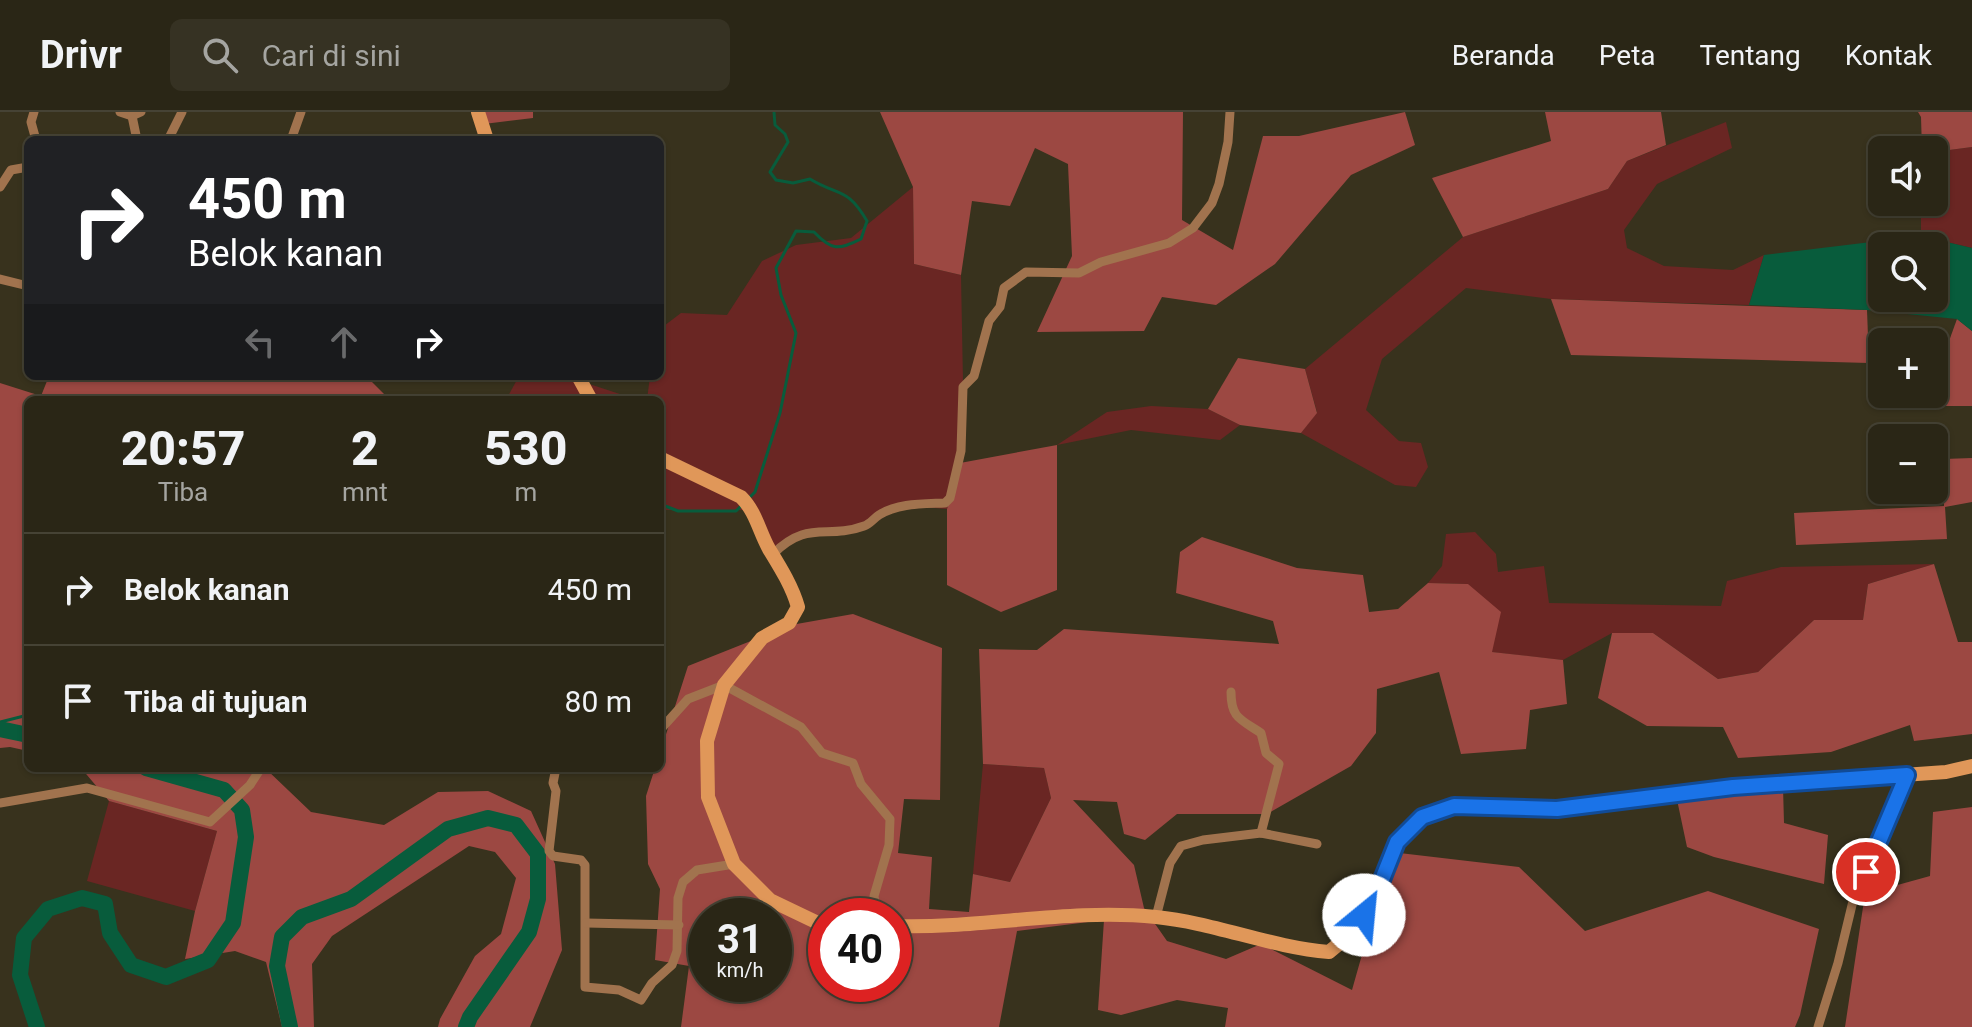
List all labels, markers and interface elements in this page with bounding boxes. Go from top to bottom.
search box [170,19,730,91]
text: Drivr [40,33,122,77]
icon: search [198,33,242,77]
text: Cari di sini [262,38,401,73]
text: Beranda [1452,39,1555,72]
text: Peta [1599,39,1656,72]
text: Tentang [1700,39,1801,72]
text: Kontak [1845,39,1932,72]
map controls [1868,136,1948,504]
button: sound [1868,136,1948,216]
text: 450 m [188,166,347,232]
icon: right [56,168,160,272]
button: search [1868,232,1948,312]
text: Belok kanan [188,233,383,275]
icon: left [238,320,282,364]
icon: ahead [322,320,366,364]
icon: right [406,320,450,364]
button: + [1868,328,1948,408]
text: 20:57 [121,420,245,477]
text: 2 [351,420,379,477]
text: 530 [484,420,567,477]
button: − [1868,424,1948,504]
text: Tiba [158,477,208,507]
text: mnt [342,477,388,507]
text: m [514,477,537,507]
icon: right [56,567,100,611]
text: Belok kanan [124,572,289,607]
text: 450 m [548,572,632,607]
icon: arrive [56,679,100,723]
text: Tiba di tujuan [124,684,308,719]
text: 80 m [565,684,632,719]
pin [1832,838,1900,906]
icon: arrive [1844,850,1888,894]
position arrow [1322,873,1406,957]
speed limit sign: 40 [808,898,912,1002]
text: 31 [717,916,763,963]
text: km/h [717,958,763,982]

